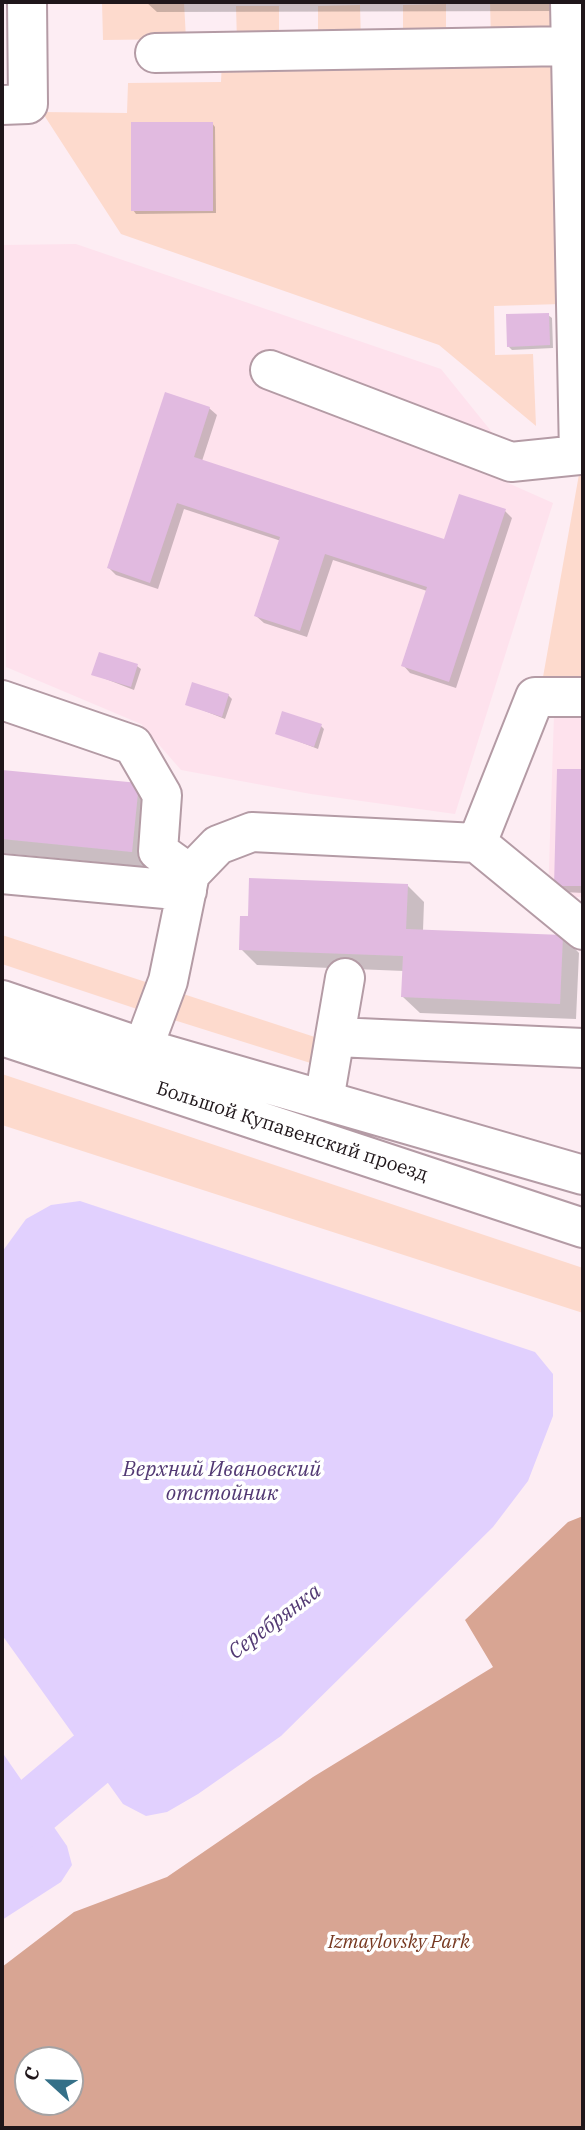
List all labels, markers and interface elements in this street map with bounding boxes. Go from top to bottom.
street label: Большой Купавенский проезд [153,1077,431,1187]
water label: Верхний Ивановский отстойник [123,1457,321,1507]
water label: Серебрянка [224,1579,326,1665]
park label: Izmaylovsky Park [328,1932,470,1954]
north arrow [14,2046,84,2116]
text: С [18,2064,45,2084]

